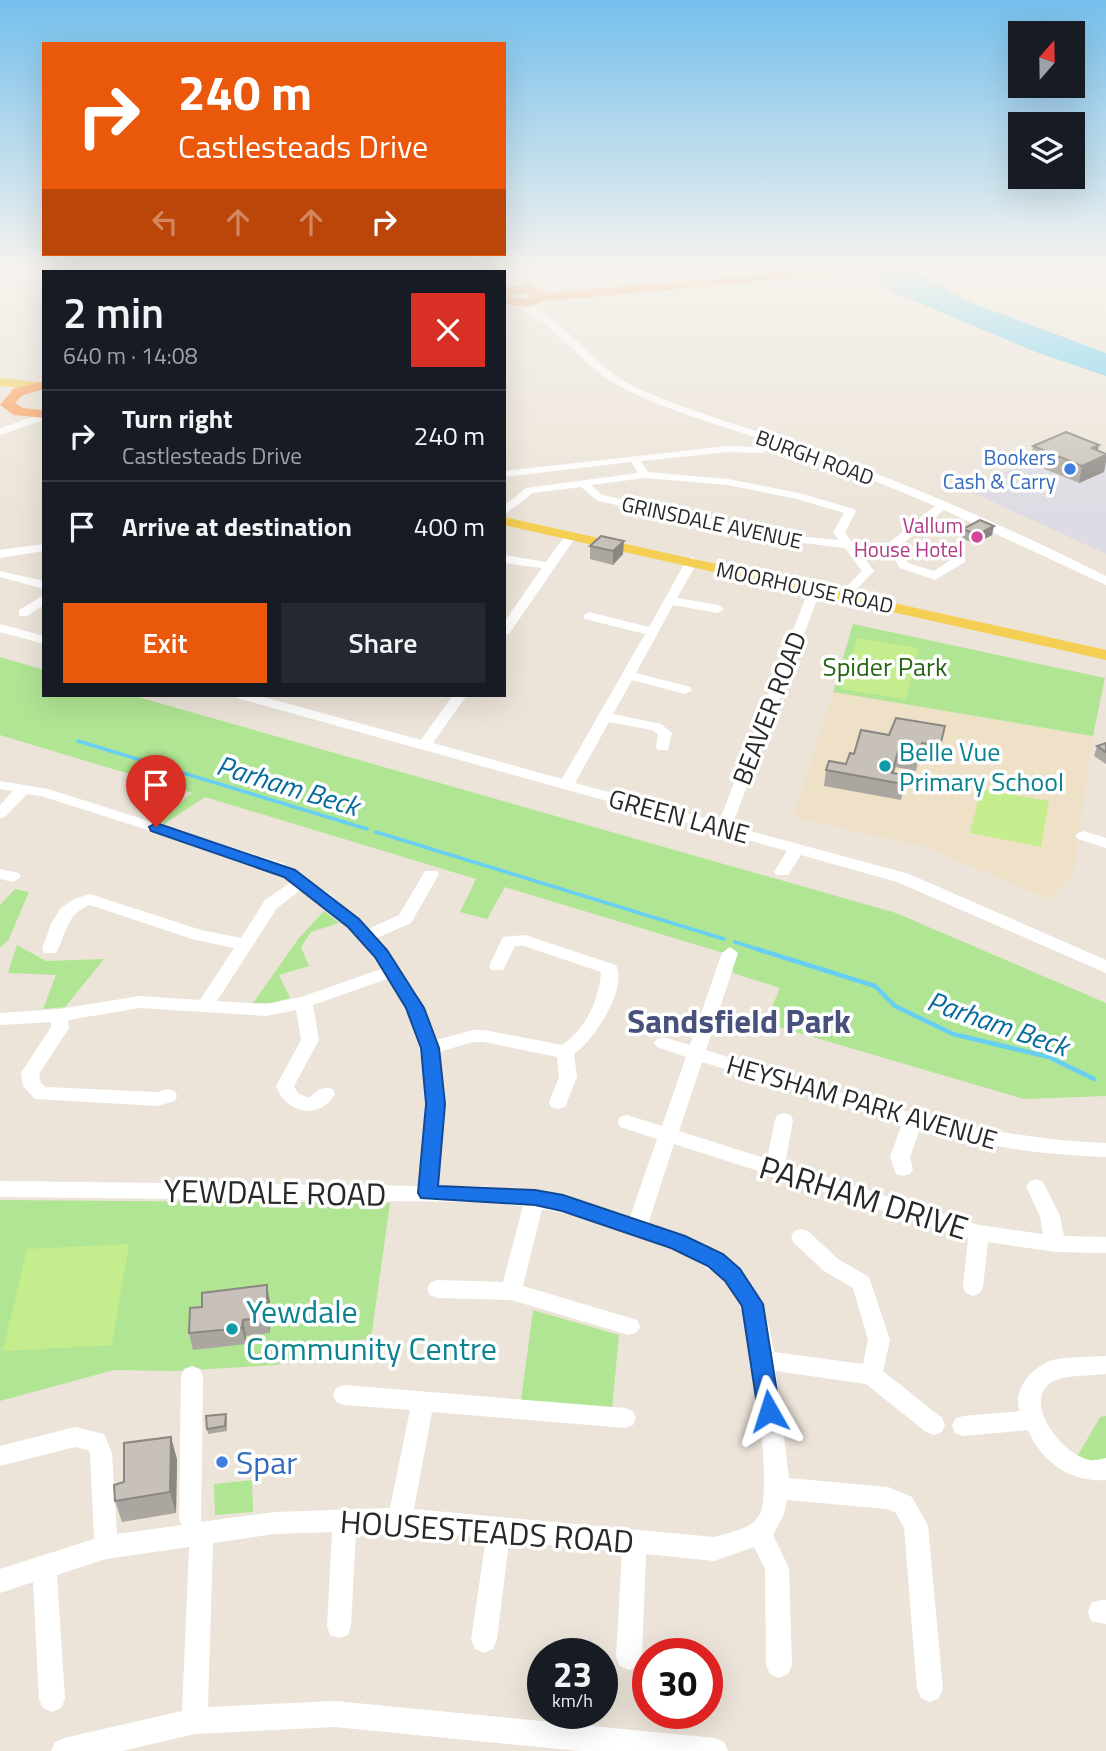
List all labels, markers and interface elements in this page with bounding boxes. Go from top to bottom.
north arrow [1008,21,1085,98]
map controls [1008,21,1085,189]
text: 240 m [178,54,312,129]
icon: right [63,70,154,161]
button: layers [1008,112,1085,189]
text: Castlesteads Drive [178,122,428,170]
icon: left [146,203,184,241]
icon: ahead [219,203,257,241]
icon: ahead [292,203,330,241]
icon: right [365,203,403,241]
text: 2 min [63,280,164,344]
button: close [411,293,485,367]
text: 640 m · 14:08 [63,338,198,373]
text: Turn right [122,399,233,438]
text: 240 m [414,416,485,455]
icon: right [63,417,101,455]
street label: BURGH ROAD [751,421,879,493]
text: Castlesteads Drive [122,438,302,473]
place label: Bookers Cash & Carry [943,441,1056,497]
marker: Bookers Cash & Carry [1062,461,1078,477]
street label: GRINSDALE AVENUE [619,487,805,557]
text: Arrive at destination [122,507,352,546]
text: 400 m [414,507,485,546]
icon: arrive [63,508,101,546]
place label: Vallum House Hotel [854,509,963,565]
marker: Vallum House Hotel [969,529,985,545]
street label: MOORHOUSE ROAD [714,553,896,621]
button: Exit [63,603,267,683]
button: Share [281,603,485,683]
street label: BEAVER ROAD [722,626,816,790]
park label: Spider Park [823,647,947,686]
place label: Belle Vue Primary School [899,732,1064,801]
water label: Parham Beck [211,743,368,828]
pin [126,755,186,827]
marker: Belle Vue Primary School [877,758,893,774]
icon: arrive [137,766,175,804]
street label: GREEN LANE [604,779,754,853]
water label: Parham Beck [922,979,1078,1068]
district label: Sandsfield Park [627,996,851,1046]
street label: HEYSHAM PARK AVENUE [722,1045,1002,1159]
street label: PARHAM DRIVE [754,1142,974,1252]
street label: YEWDALE ROAD [163,1166,387,1218]
place label: Yewdale Community Centre [246,1287,497,1372]
marker: Yewdale Community Centre [224,1321,240,1337]
position arrow [732,1374,806,1448]
place label: Spar [236,1438,297,1486]
marker: Spar [214,1454,230,1470]
street label: HOUSESTEADS ROAD [338,1497,636,1565]
speed limit sign: 30 [632,1638,723,1729]
text: 23 [553,1647,592,1701]
text: km/h [552,1687,593,1714]

